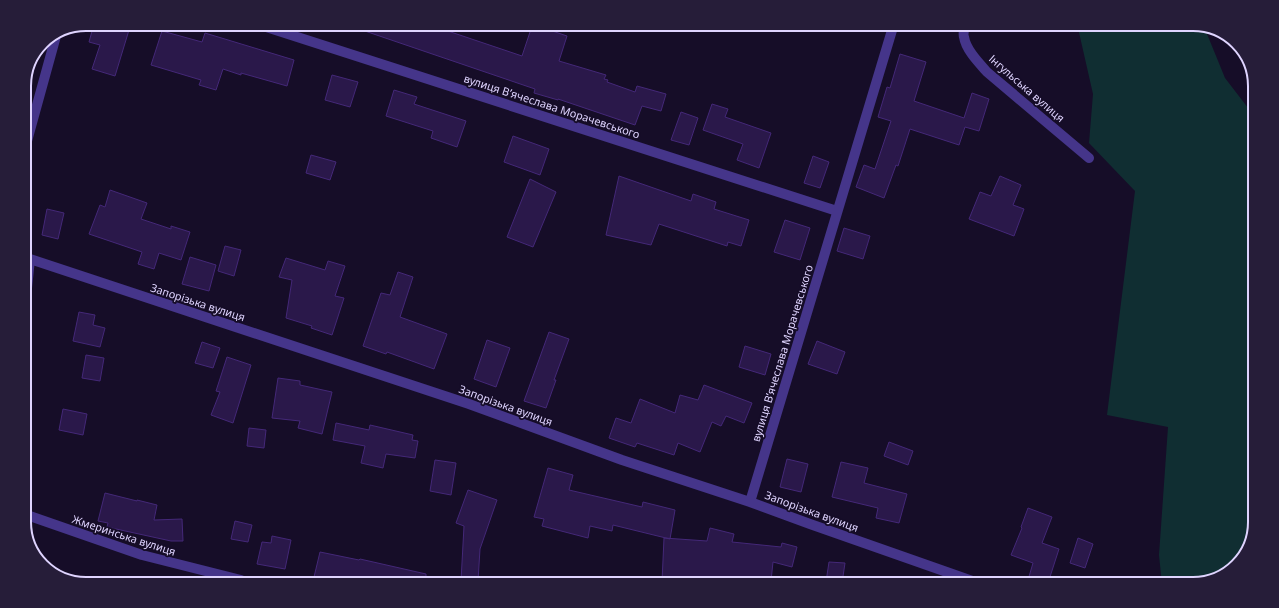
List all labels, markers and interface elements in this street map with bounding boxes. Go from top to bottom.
street label: Інгульська вулиця [986,51,1068,125]
street label: вулиця В’ячеслава Морачевського [462,70,642,142]
street label: вулиця В’ячеслава Морачевського [748,263,816,443]
street label: Запорізька вулиця [149,280,247,324]
street label: Запорізька вулиця [457,381,555,429]
street label: Запорізька вулиця [763,487,861,535]
street label: Жмеринська вулиця [70,511,178,559]

